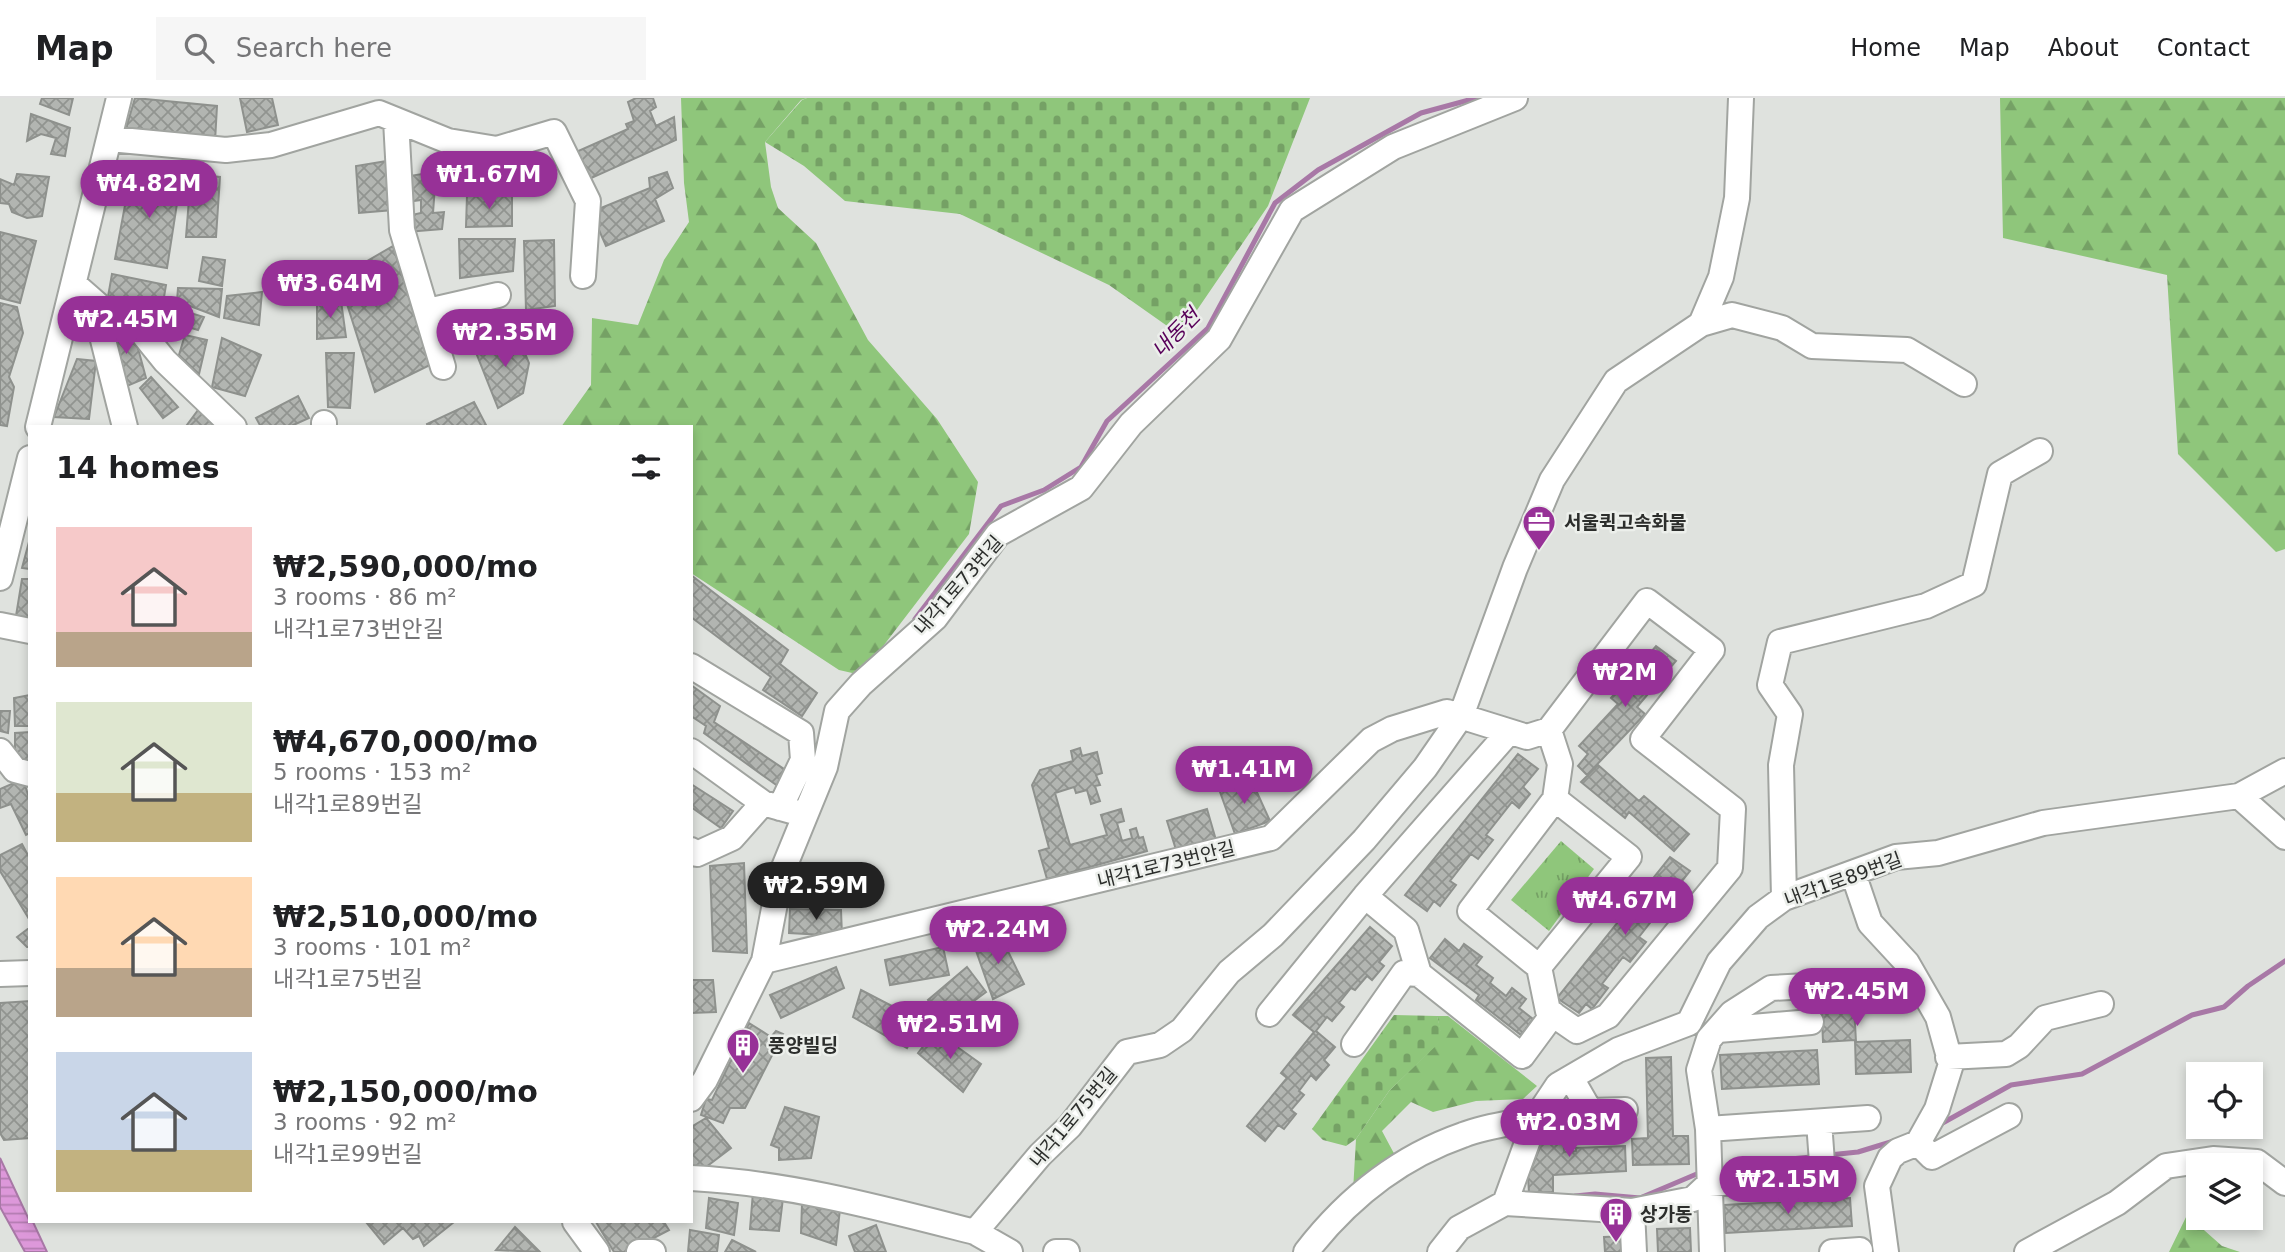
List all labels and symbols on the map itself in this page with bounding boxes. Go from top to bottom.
pin: ₩1.67M [432,152,546,211]
pin: ₩4.82M [92,160,206,220]
pin: ₩3.64M [273,260,387,320]
pin: ₩2.45M [69,296,183,356]
water label: 내동천 [1147,302,1207,362]
pin: ₩2.35M [448,310,562,369]
office icon: 서울퀵고속화물 [1520,503,1558,552]
place label: 서울퀵고속화물 [1564,511,1686,533]
street label: 내각1로73번길 [909,531,1007,639]
pin: ₩2M [1591,650,1659,709]
pin: ₩1.41M [1187,746,1301,806]
street label: 내각1로73번안길 [1095,836,1237,892]
street label: 내각1로89번길 [1781,848,1905,910]
pin: ₩2.59M [759,862,873,922]
pin: ₩4.67M [1568,878,1682,937]
pin: ₩2.24M [941,906,1055,966]
pin: ₩2.45M [1800,968,1914,1028]
pin: ₩2.51M [893,1002,1007,1061]
building icon: 풍양빌딩 [724,1026,762,1075]
place label: 풍양빌딩 [768,1034,838,1056]
street label: 내각1로75번길 [1025,1063,1121,1171]
pin: ₩2.03M [1512,1100,1626,1159]
pin: ₩2.15M [1731,1156,1845,1216]
building icon: 상가동 [1597,1195,1635,1244]
place label: 상가동 [1640,1203,1692,1225]

